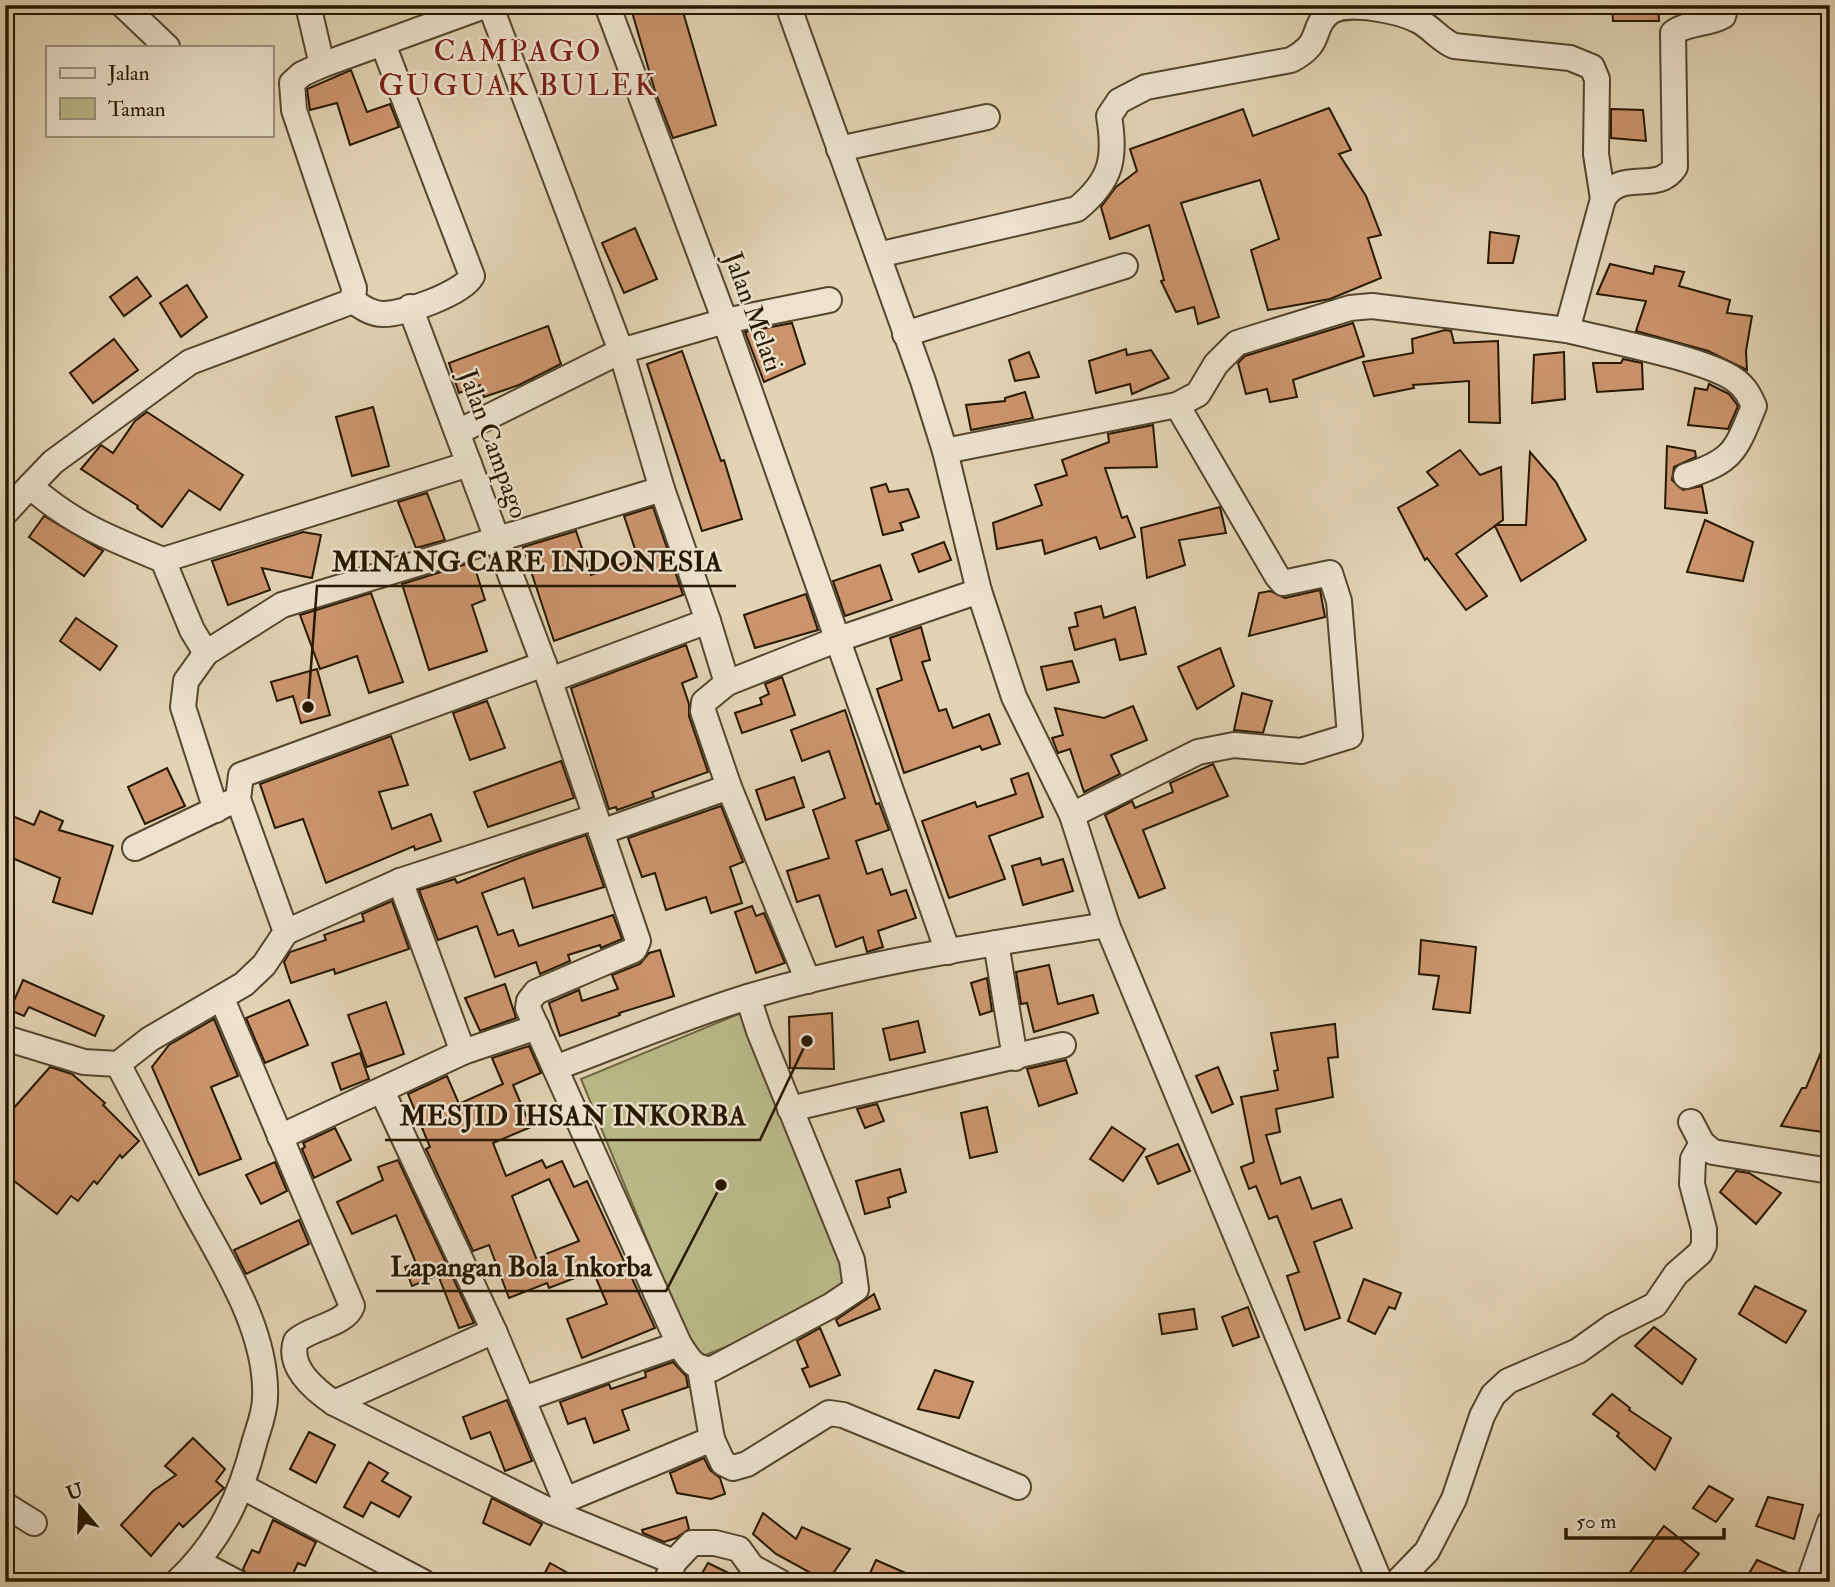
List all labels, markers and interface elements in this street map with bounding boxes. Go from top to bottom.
district label: CAMPAGO GUGUAK BULEK [379,33,657,104]
legend [46,46,273,136]
text: Jalan [107,60,150,87]
text: Taman [108,96,166,123]
street label: Jalan Melati [716,247,789,376]
street label: Jalan Campago [450,364,535,523]
callout: MINANG CARE INDONESIA [317,537,736,586]
text: MINANG CARE INDONESIA [331,545,723,580]
callout: MESJID IHSAN INKORBA [385,1091,760,1140]
text: MESJID IHSAN INKORBA [399,1099,746,1134]
callout: Lapangan Bola Inkorba [376,1242,666,1291]
text: Lapangan Bola Inkorba [390,1250,653,1285]
north arrow [46,1472,116,1542]
text: U [63,1478,86,1506]
scale bar [1566,1496,1723,1540]
text: 50 m [1576,1508,1617,1535]

